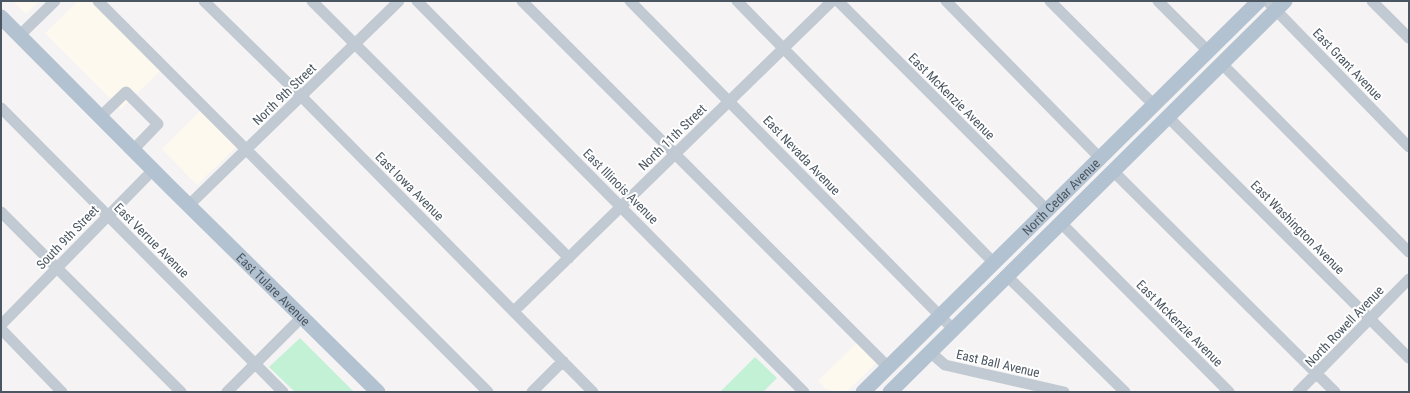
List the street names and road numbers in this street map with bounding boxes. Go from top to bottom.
street label: East Grant Avenue [1310,25,1386,103]
street label: East McKenzie Avenue [905,50,998,143]
street label: North 9th Street [250,60,319,128]
street label: North 11th Street [635,101,709,173]
street label: East Nevada Avenue [760,113,843,198]
street label: East Illinois Avenue [580,146,661,227]
street label: East Iowa Avenue [372,149,447,224]
street label: North Cedar Avenue [1019,156,1103,238]
street label: East Washington Avenue [1248,177,1348,277]
street label: East Verrue Avenue [111,200,192,281]
street label: South 9th Street [33,202,102,272]
street label: East Tulare Avenue [233,250,313,329]
street label: East McKenzie Avenue [1133,277,1226,370]
street label: North Rowell Avenue [1302,283,1387,370]
street label: East Ball Avenue [955,347,1041,380]

